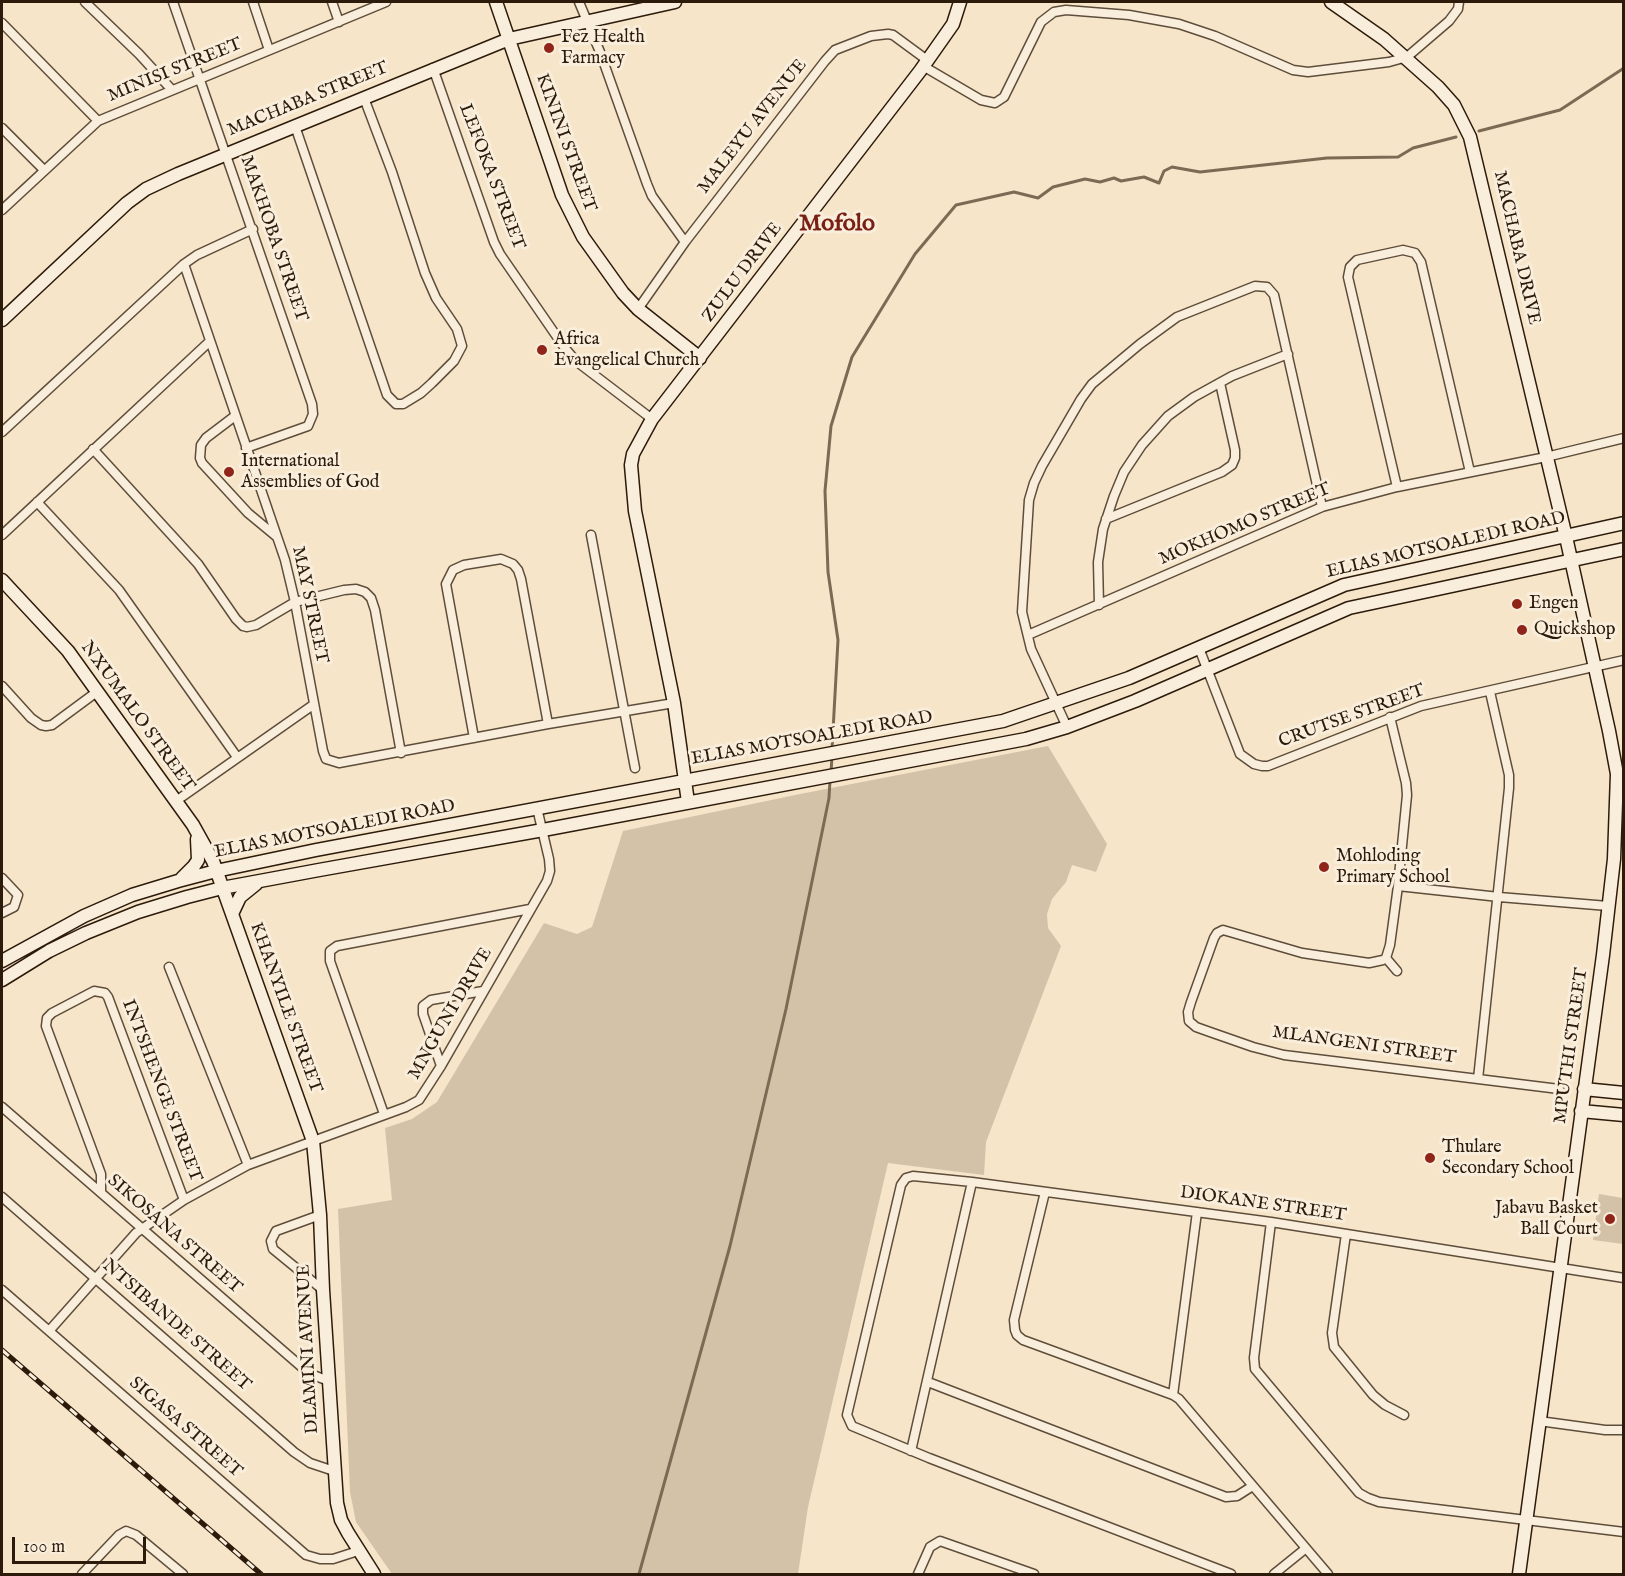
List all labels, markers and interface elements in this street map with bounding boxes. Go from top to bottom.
place label: Fez Health Farmacy [561,27,645,70]
street label: MINISI STREET [105,34,245,108]
marker: Fez Health Farmacy [542,41,556,55]
street label: MALEYU AVENUE [694,55,812,199]
street label: MACHABA STREET [225,58,391,142]
street label: KININI STREET [530,71,600,215]
street label: LEFOKA STREET [453,101,529,253]
street label: MAKHOBA STREET [234,153,312,325]
street label: MACHABA DRIVE [1488,169,1544,327]
district label: Mofolo [799,211,875,239]
street label: ZULU DRIVE [699,219,787,327]
place label: Africa Evangelical Church [554,329,699,372]
marker: Africa Evangelical Church [535,343,549,357]
place label: International Assemblies of God [241,451,379,494]
marker: International Assemblies of God [222,465,236,479]
street label: MOKHOMO STREET [1156,479,1334,571]
street label: ELIAS MOTSOALEDI ROAD [1324,508,1568,584]
street label: MAY STREET [286,545,332,665]
place label: Engen [1529,593,1579,615]
marker: Engen [1510,597,1524,611]
place label: Quickshop [1534,619,1615,641]
marker: Quickshop [1515,623,1529,637]
street label: NXUMALO STREET [75,638,199,796]
street label: CRUTSE STREET [1276,681,1428,753]
street label: ELIAS MOTSOALEDI ROAD [690,707,934,771]
street label: ELIAS MOTSOALEDI ROAD [213,796,457,864]
place label: Mohloding Primary School [1336,846,1450,888]
marker: Mohloding Primary School [1317,860,1331,874]
street label: KHANYILE STREET [244,920,326,1096]
street label: MNGUNI DRIVE [404,944,498,1084]
street label: MPUTHI STREET [1550,967,1594,1125]
street label: INTSHENGE STREET [116,997,206,1185]
street label: MLANGENI STREET [1271,1022,1457,1070]
place label: Thulare Secondary School [1442,1137,1574,1180]
marker: Thulare Secondary School [1423,1151,1437,1165]
street label: SIKOSANA STREET [102,1171,246,1299]
street label: DIOKANE STREET [1178,1183,1348,1227]
place label: Jabavu Basket Ball Court [1495,1198,1598,1240]
marker: Jabavu Basket Ball Court [1603,1212,1617,1226]
street label: NTSIBANDE STREET [97,1256,255,1396]
street label: DLAMINI AVENUE [294,1264,324,1434]
street label: SIGASA STREET [124,1373,246,1483]
scale bar [15,1525,148,1563]
text: 100 m [23,1536,65,1559]

